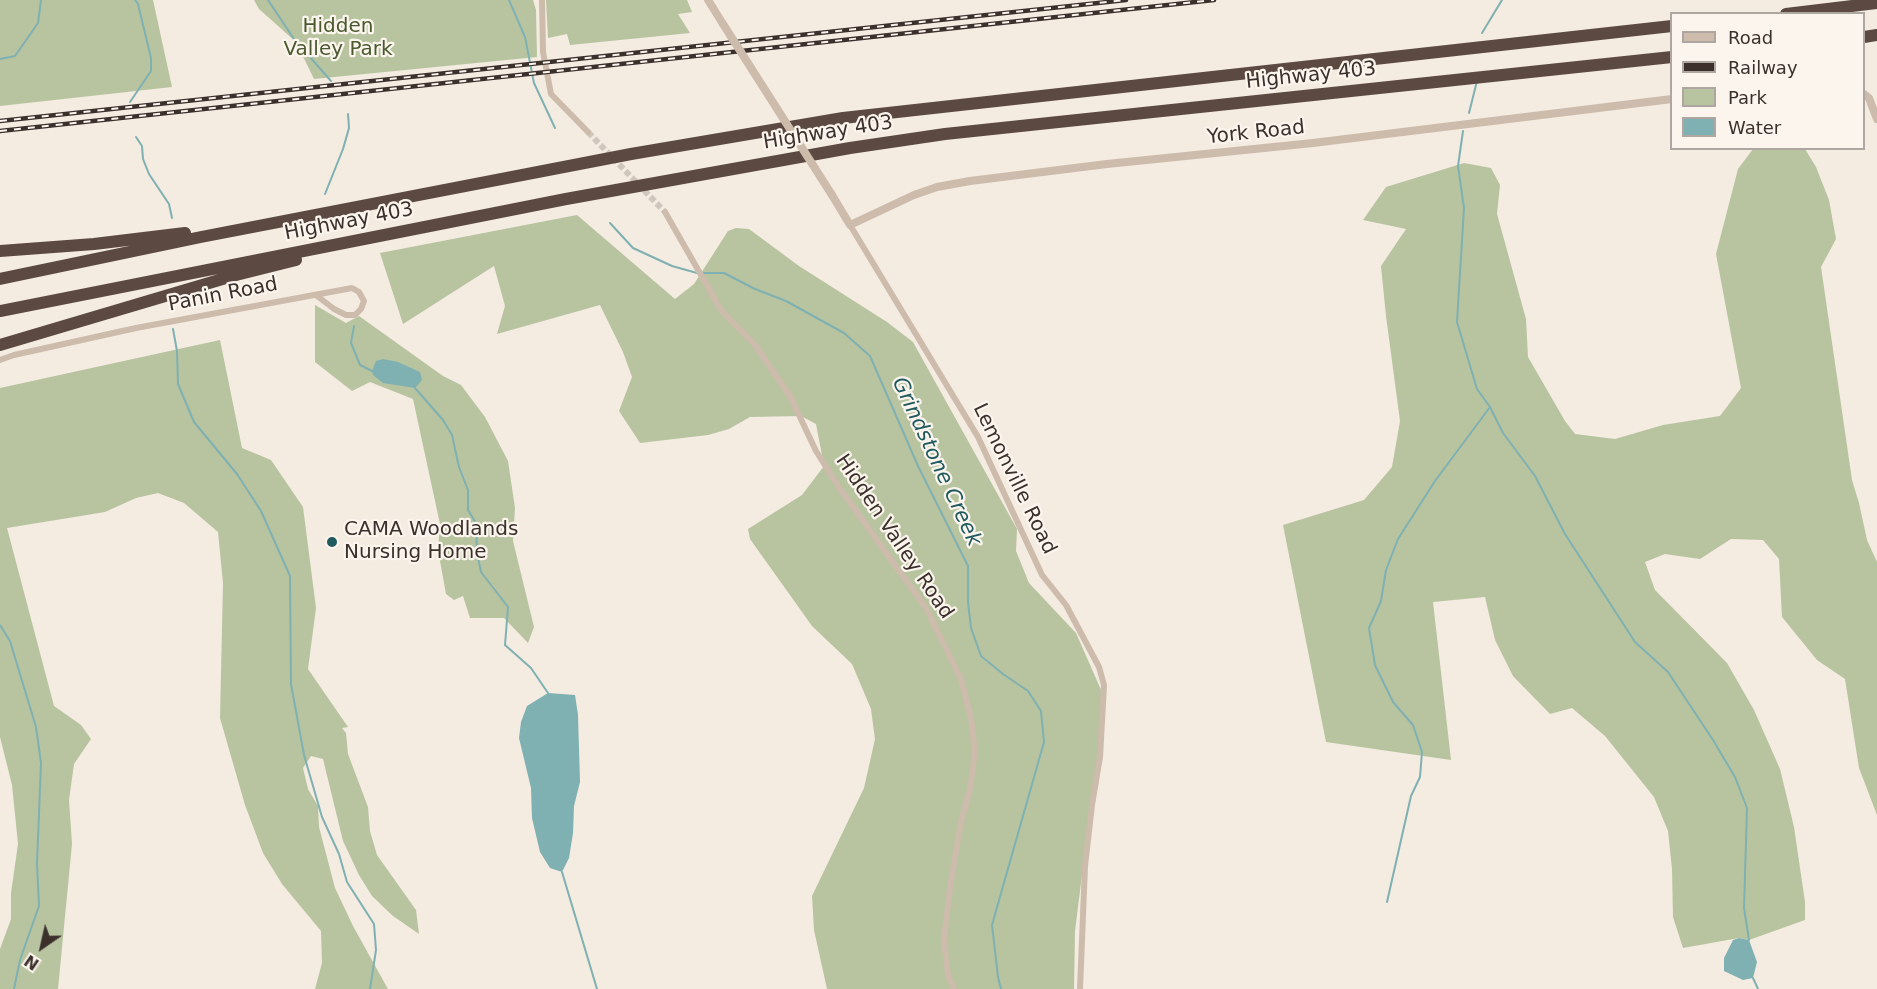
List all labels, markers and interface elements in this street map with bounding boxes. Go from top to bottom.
legend [1670,12,1865,150]
park label: Hidden Valley Park [283,15,393,62]
text: Road [1728,27,1773,48]
street label: Highway 403 [1245,57,1377,95]
text: Railway [1728,57,1798,78]
text: Park [1728,87,1767,108]
street label: Highway 403 [761,111,895,155]
street label: York Road [1206,116,1306,150]
text: Water [1728,117,1781,138]
street label: Highway 403 [282,198,416,246]
street label: Panin Road [166,273,280,317]
water label: Grindstone Creek [886,373,986,551]
street label: Lemonville Road [967,400,1061,558]
street label: Hidden Valley Road [830,450,958,624]
place label: CAMA Woodlands Nursing Home [344,518,518,565]
marker: CAMA Woodlands Nursing Home [325,535,339,549]
north arrow [12,917,72,977]
text: N [21,951,43,974]

